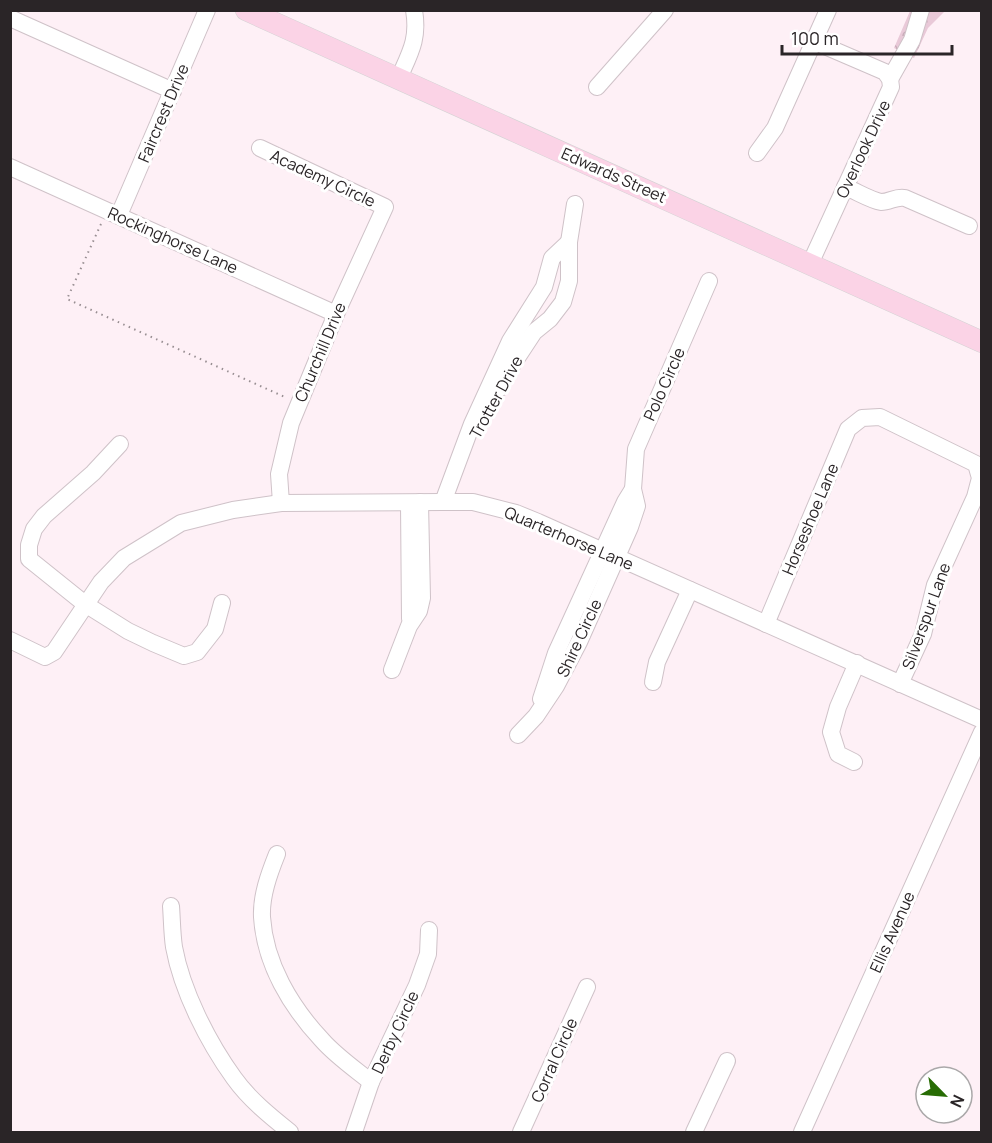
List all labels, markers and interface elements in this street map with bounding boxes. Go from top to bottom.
scale bar [782,18,952,56]
text: 100 m [791,26,839,50]
street label: Faircrest Drive [132,60,194,166]
street label: Overlook Drive [831,96,895,202]
street label: Edwards Street [558,142,670,208]
street label: Academy Circle [267,144,379,212]
street label: Rockinghorse Lane [104,201,242,279]
street label: Churchill Drive [289,299,351,405]
street label: Polo Circle [638,344,690,424]
street label: Trotter Drive [464,352,528,442]
street label: Horseshoe Lane [777,460,843,578]
street label: Quarterhorse Lane [501,501,637,575]
street label: Silverspur Lane [896,560,956,672]
street label: Shire Circle [551,595,607,681]
street label: Ellis Avenue [864,888,920,976]
street label: Derby Circle [366,987,424,1077]
street label: Corral Circle [526,1014,582,1106]
north arrow [914,1065,974,1125]
text: N [945,1091,970,1111]

